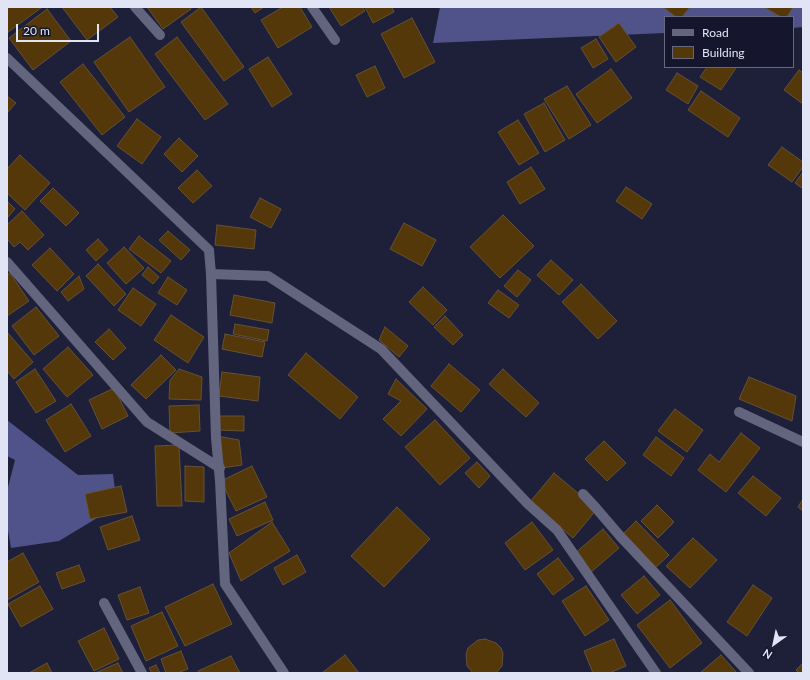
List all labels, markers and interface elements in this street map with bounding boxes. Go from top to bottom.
scale bar [18,16,101,42]
legend [664,16,794,68]
text: 20 m [23,23,50,38]
text: Road [702,25,729,40]
text: Building [702,45,745,60]
north arrow [754,624,794,664]
text: N [760,647,774,662]

